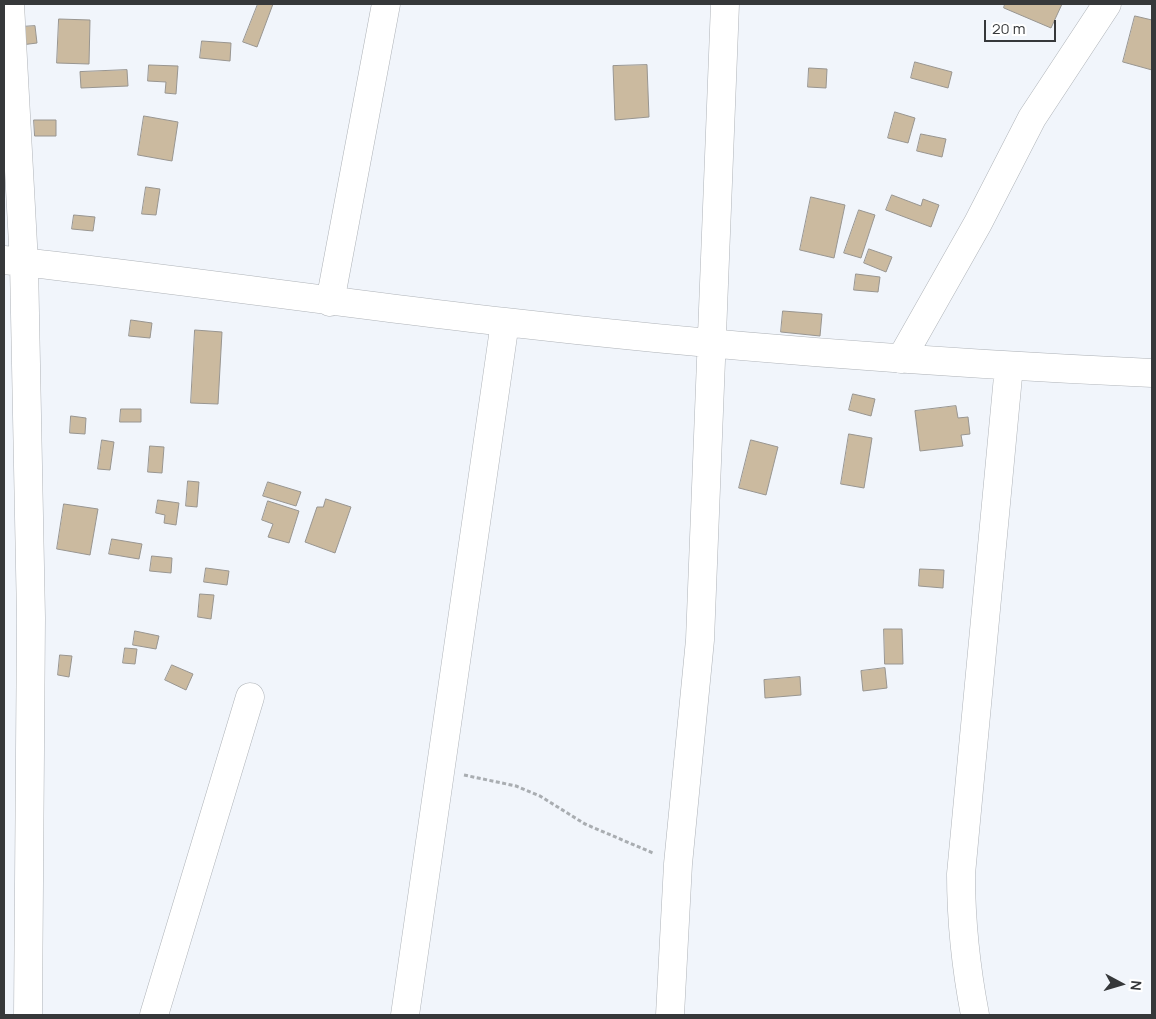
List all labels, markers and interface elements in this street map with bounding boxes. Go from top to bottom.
scale bar [986,10,1058,42]
text: 20 m [992,18,1025,39]
north arrow [1096,959,1146,1009]
text: N [1126,980,1146,992]

